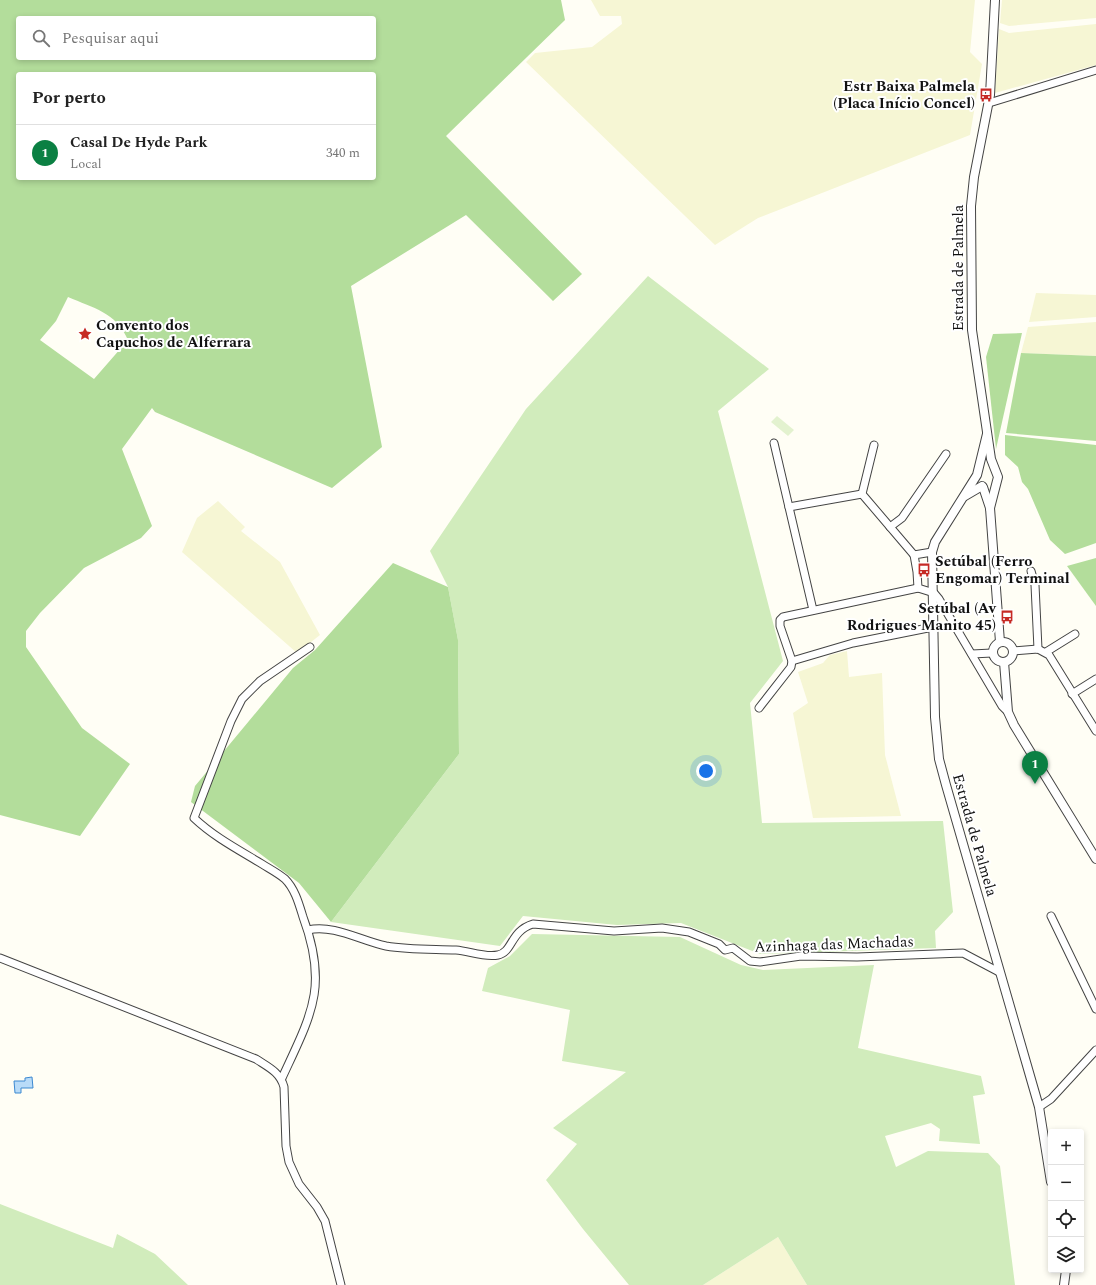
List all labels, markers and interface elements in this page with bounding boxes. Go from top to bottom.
search box [16,16,376,60]
icon: search [30,27,52,49]
text: Pesquisar aqui [62,27,159,50]
place label: Estr Baixa Palmela (Placa Início Concel) [833,75,975,115]
text: Por perto [32,85,106,111]
bus stop icon: Estr Baixa Palmela (Placa Início Concel) [978,87,994,103]
text: Casal De Hyde Park [70,131,208,154]
text: 1 [41,143,49,163]
text: 340 m [326,143,360,163]
text: Local [70,154,102,174]
street label: Estrada de Palmela [947,204,970,331]
place label: Convento dos Capuchos de Alferrara [96,314,251,354]
place icon: Convento dos Capuchos de Alferrara [77,326,93,342]
place label: Setúbal (Ferro Engomar) Terminal [935,550,1070,590]
bus stop icon: Setúbal (Ferro Engomar) Terminal [916,562,932,578]
place label: Setúbal (Av Rodrigues Manito 45) [847,597,997,637]
bus stop icon: Setúbal (Av Rodrigues Manito 45) [999,609,1015,625]
pin: 1 [1022,751,1048,784]
your location [696,761,716,781]
street label: Estrada de Palmela [946,771,1003,900]
street label: Azinhaga das Machadas [754,930,914,959]
map controls [1048,1129,1084,1273]
button: + [1048,1129,1084,1165]
button: − [1048,1165,1084,1201]
button: locate [1048,1201,1084,1237]
button: layers [1048,1237,1084,1273]

